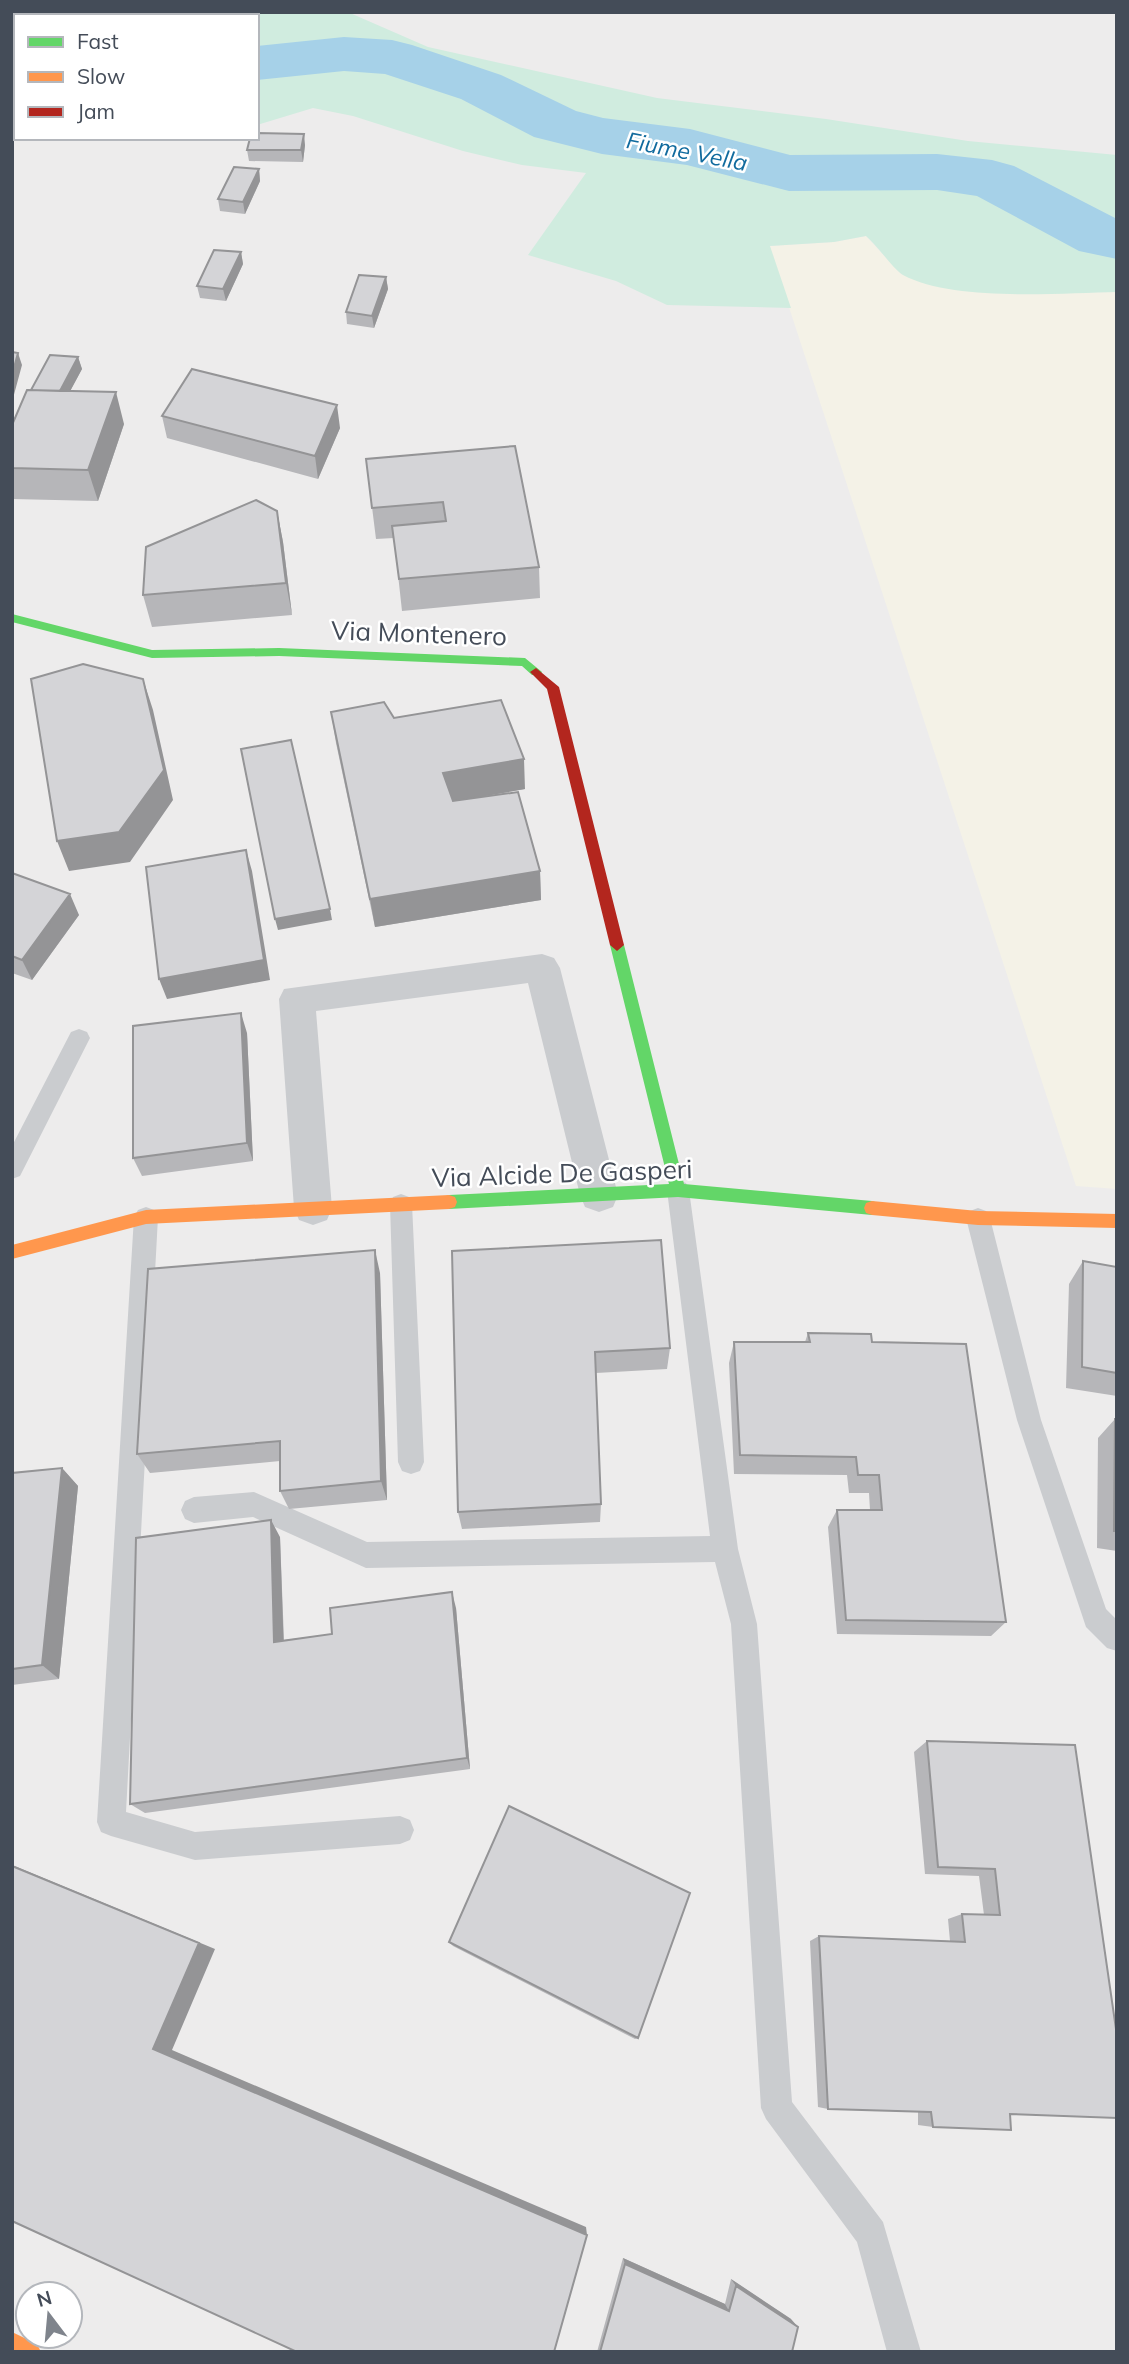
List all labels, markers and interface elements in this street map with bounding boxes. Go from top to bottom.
legend [14,14,259,140]
text: Fast [77,28,119,54]
text: Slow [77,63,125,89]
text: Jam [77,98,115,124]
water label: Fiume Vella [624,125,750,177]
street label: Via Montenero [331,613,507,653]
street label: Via Alcide De Gasperi [431,1152,693,1194]
north arrow [14,2280,84,2350]
text: N [34,2285,55,2312]

